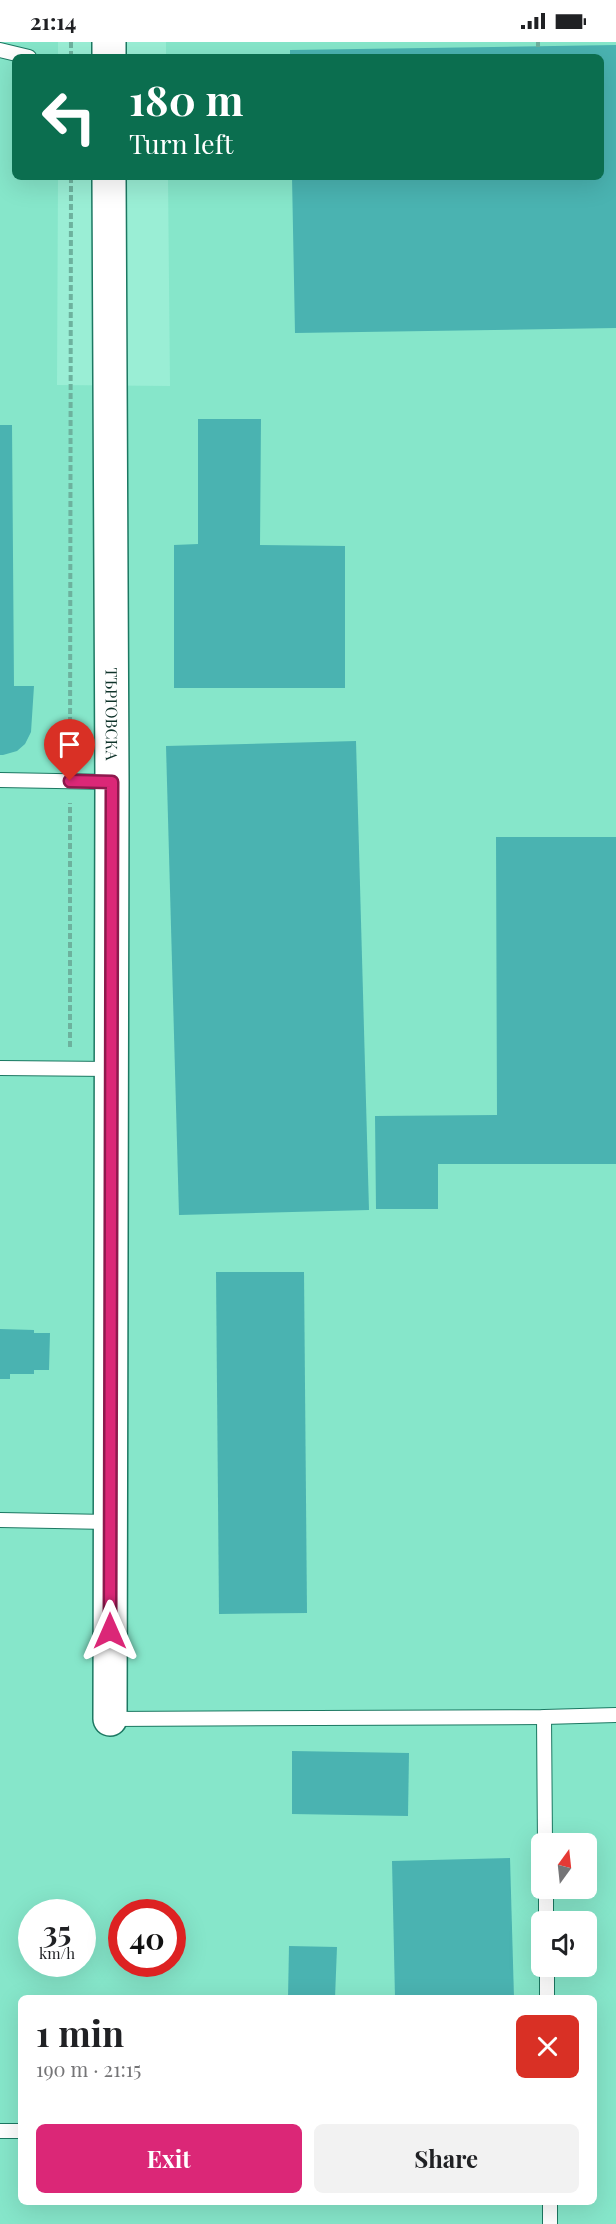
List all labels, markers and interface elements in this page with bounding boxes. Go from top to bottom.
text: 21:14 [30,6,76,36]
text: 180 m [129,71,244,127]
icon: left [30,78,108,156]
text: Turn left [129,125,233,161]
street label: ТЪРГОВСКА [101,667,123,761]
pin [44,719,95,781]
icon: arrive [53,728,86,761]
position arrow [78,1599,142,1663]
north arrow [531,1833,597,1899]
map controls [531,1833,597,1977]
speed limit sign: 40 [108,1899,186,1977]
text: 35 [43,1911,71,1951]
button: sound [531,1911,597,1977]
text: km/h [39,1943,75,1963]
text: 1 min [36,2008,124,2056]
button: close [516,2015,579,2078]
text: 190 m · 21:15 [36,2055,141,2082]
button: Exit [36,2124,302,2193]
button: Share [314,2124,579,2193]

